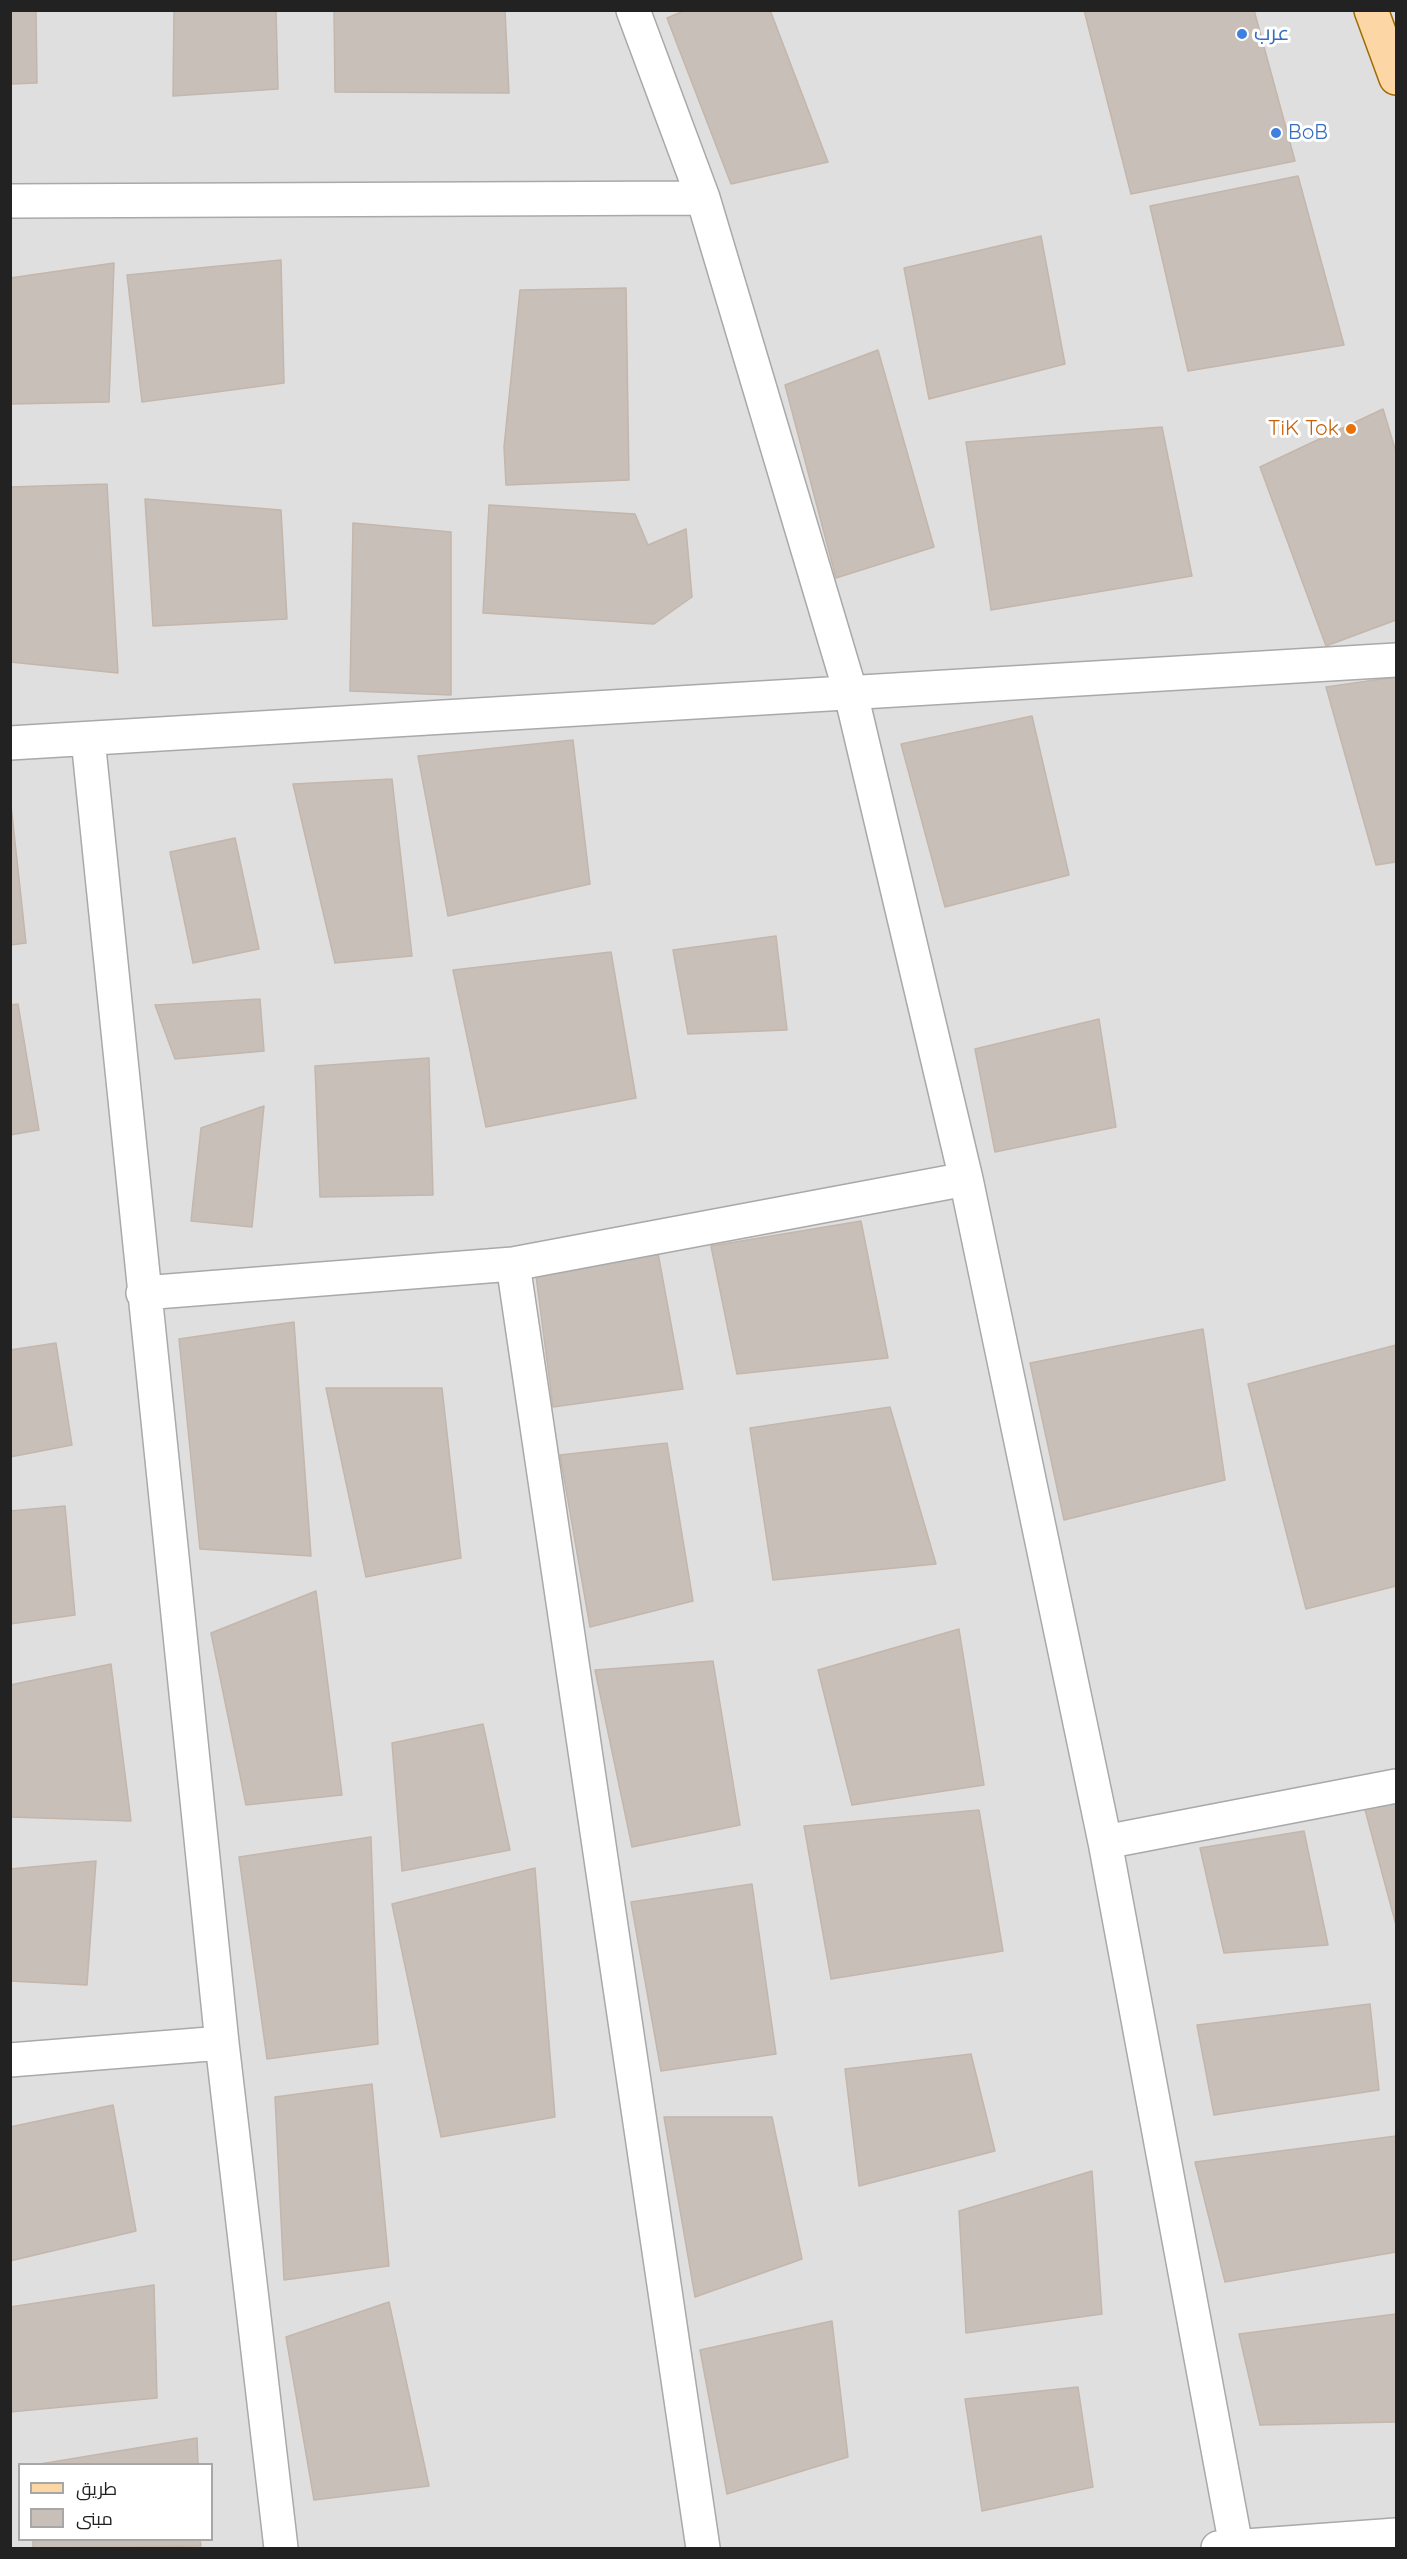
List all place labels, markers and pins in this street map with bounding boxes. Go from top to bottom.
place label: عرب [1254,21,1289,47]
marker: عرب [1235,27,1249,41]
place label: BoB [1288,120,1328,146]
marker: BoB [1269,126,1283,140]
place label: TiK Tok [1268,416,1339,442]
marker: TiK Tok [1344,422,1358,436]

